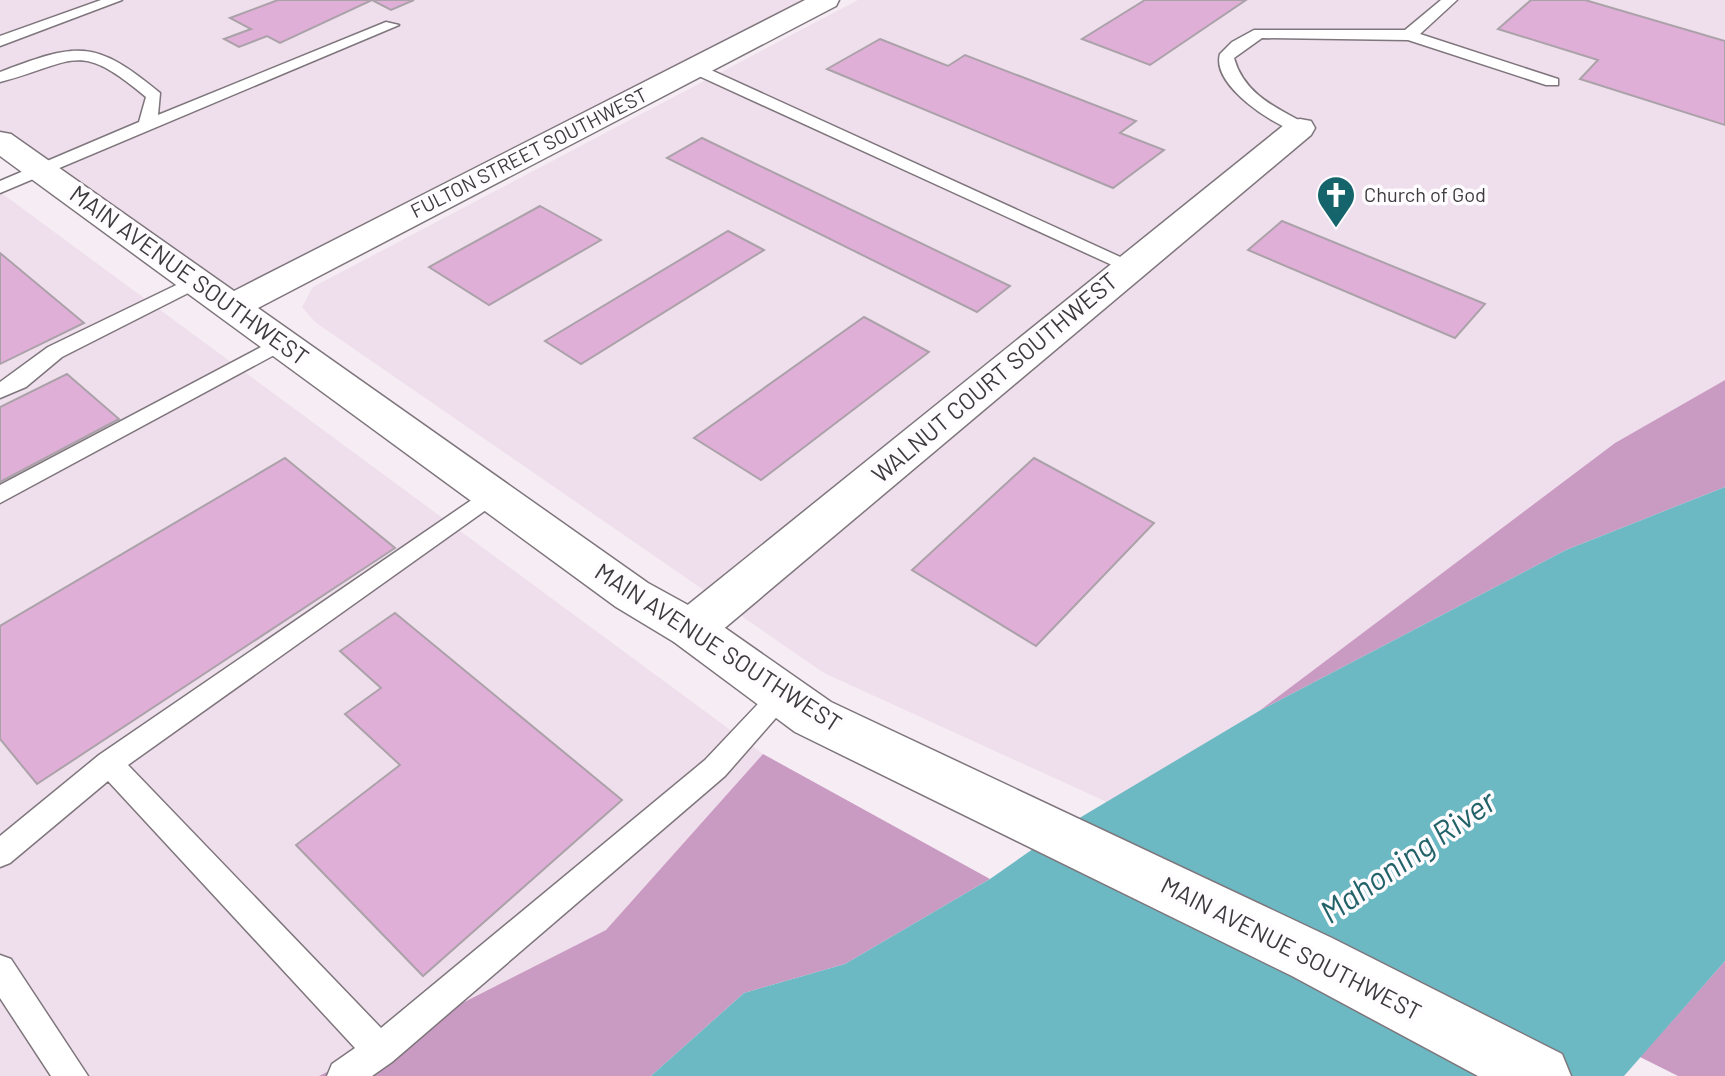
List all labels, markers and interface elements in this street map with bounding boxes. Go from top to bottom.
street label: FULTON STREET SOUTHWEST [406,82,651,222]
church icon: Church of God [1315,174,1357,229]
street label: MAIN AVENUE SOUTHWEST [65,178,315,371]
place label: Church of God [1364,182,1486,206]
street label: WALNUT COURT SOUTHWEST [865,266,1123,488]
street label: MAIN AVENUE SOUTHWEST [590,556,848,737]
water label: Mahoning River [1312,780,1503,930]
street label: MAIN AVENUE SOUTHWEST [1157,869,1427,1026]

